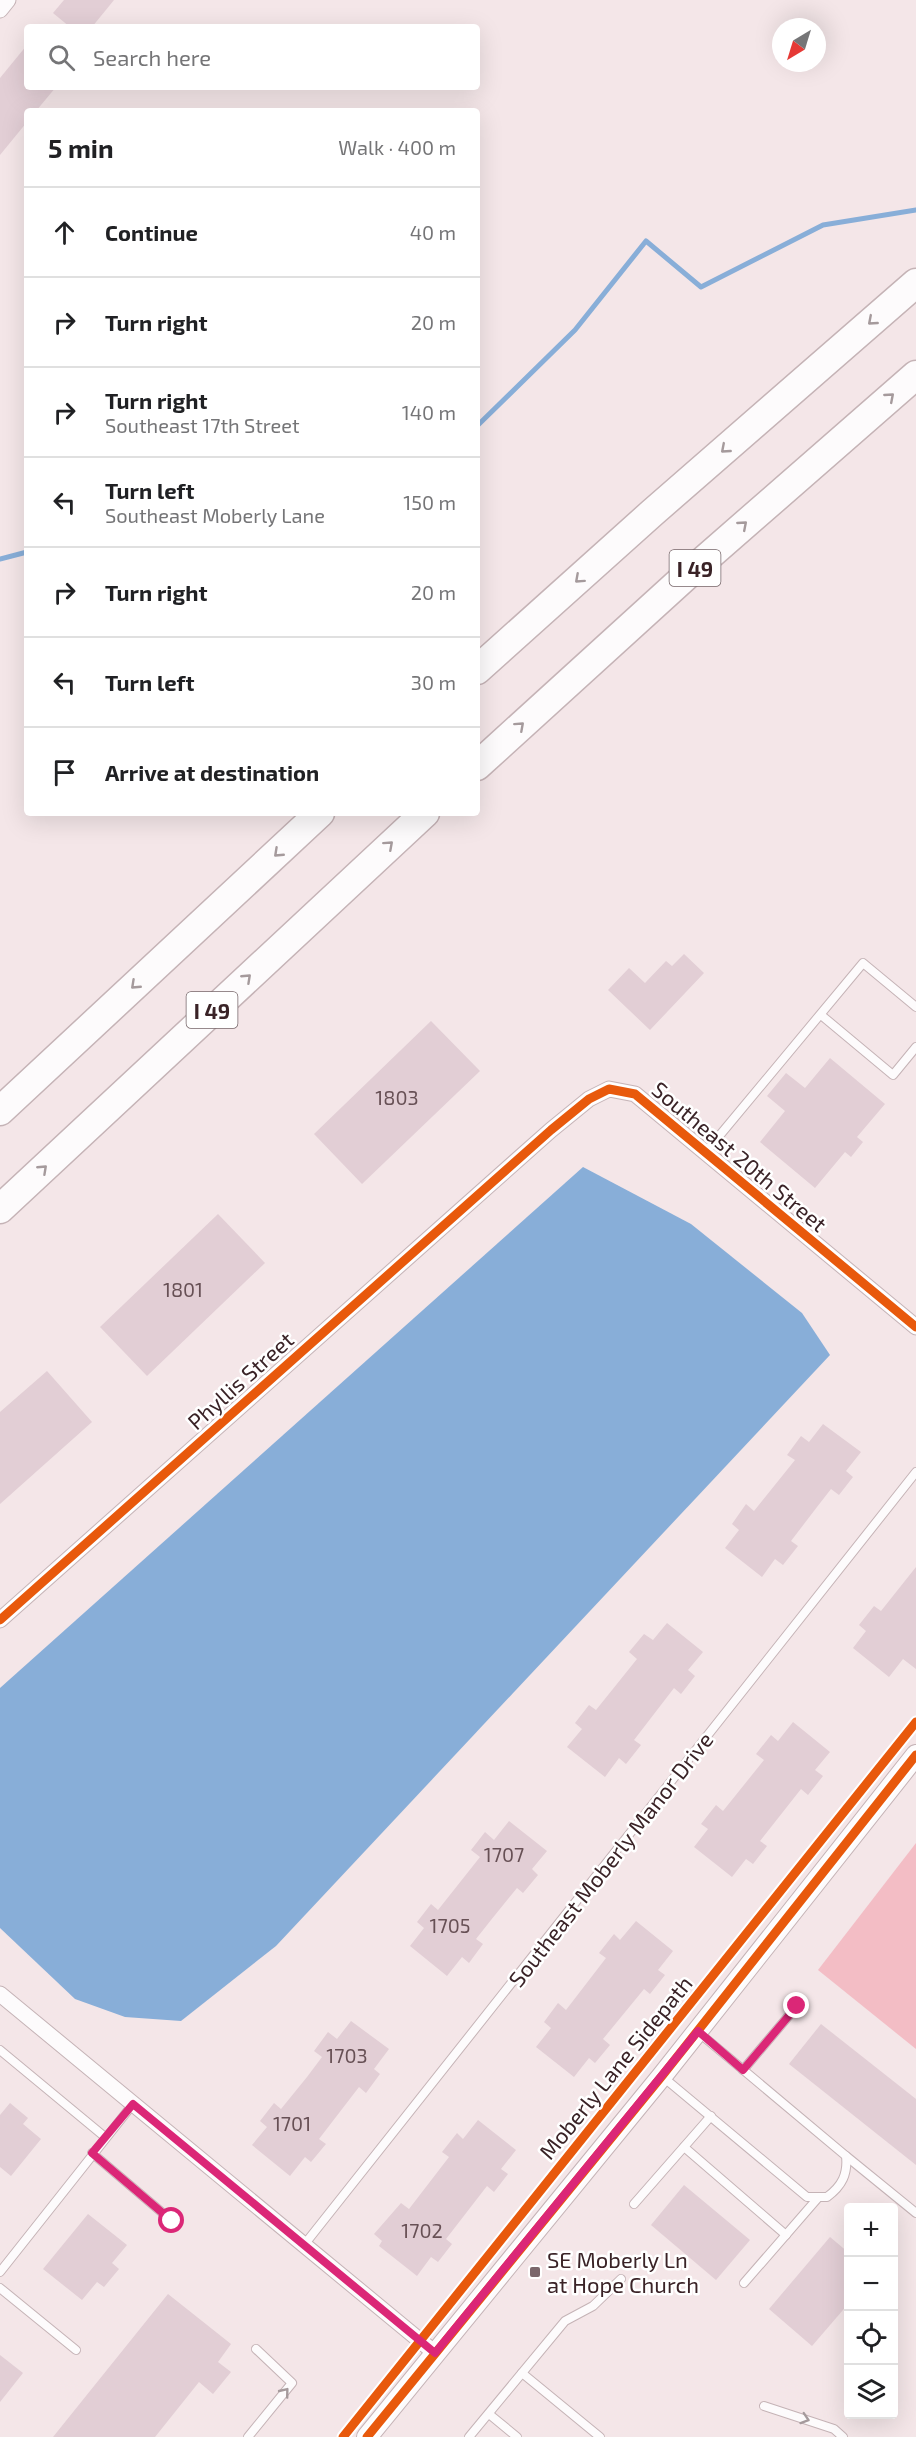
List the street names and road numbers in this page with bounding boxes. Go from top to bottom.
road number: I 49 [670,550,720,586]
road number: I 49 [186,992,238,1028]
street label: Southeast 20th Street [647,1075,833,1237]
street label: Phyllis Street [182,1326,298,1434]
street label: Southeast Moberly Manor Drive [502,1726,718,1992]
street label: Moberly Lane Sidepath [533,1970,697,2164]

